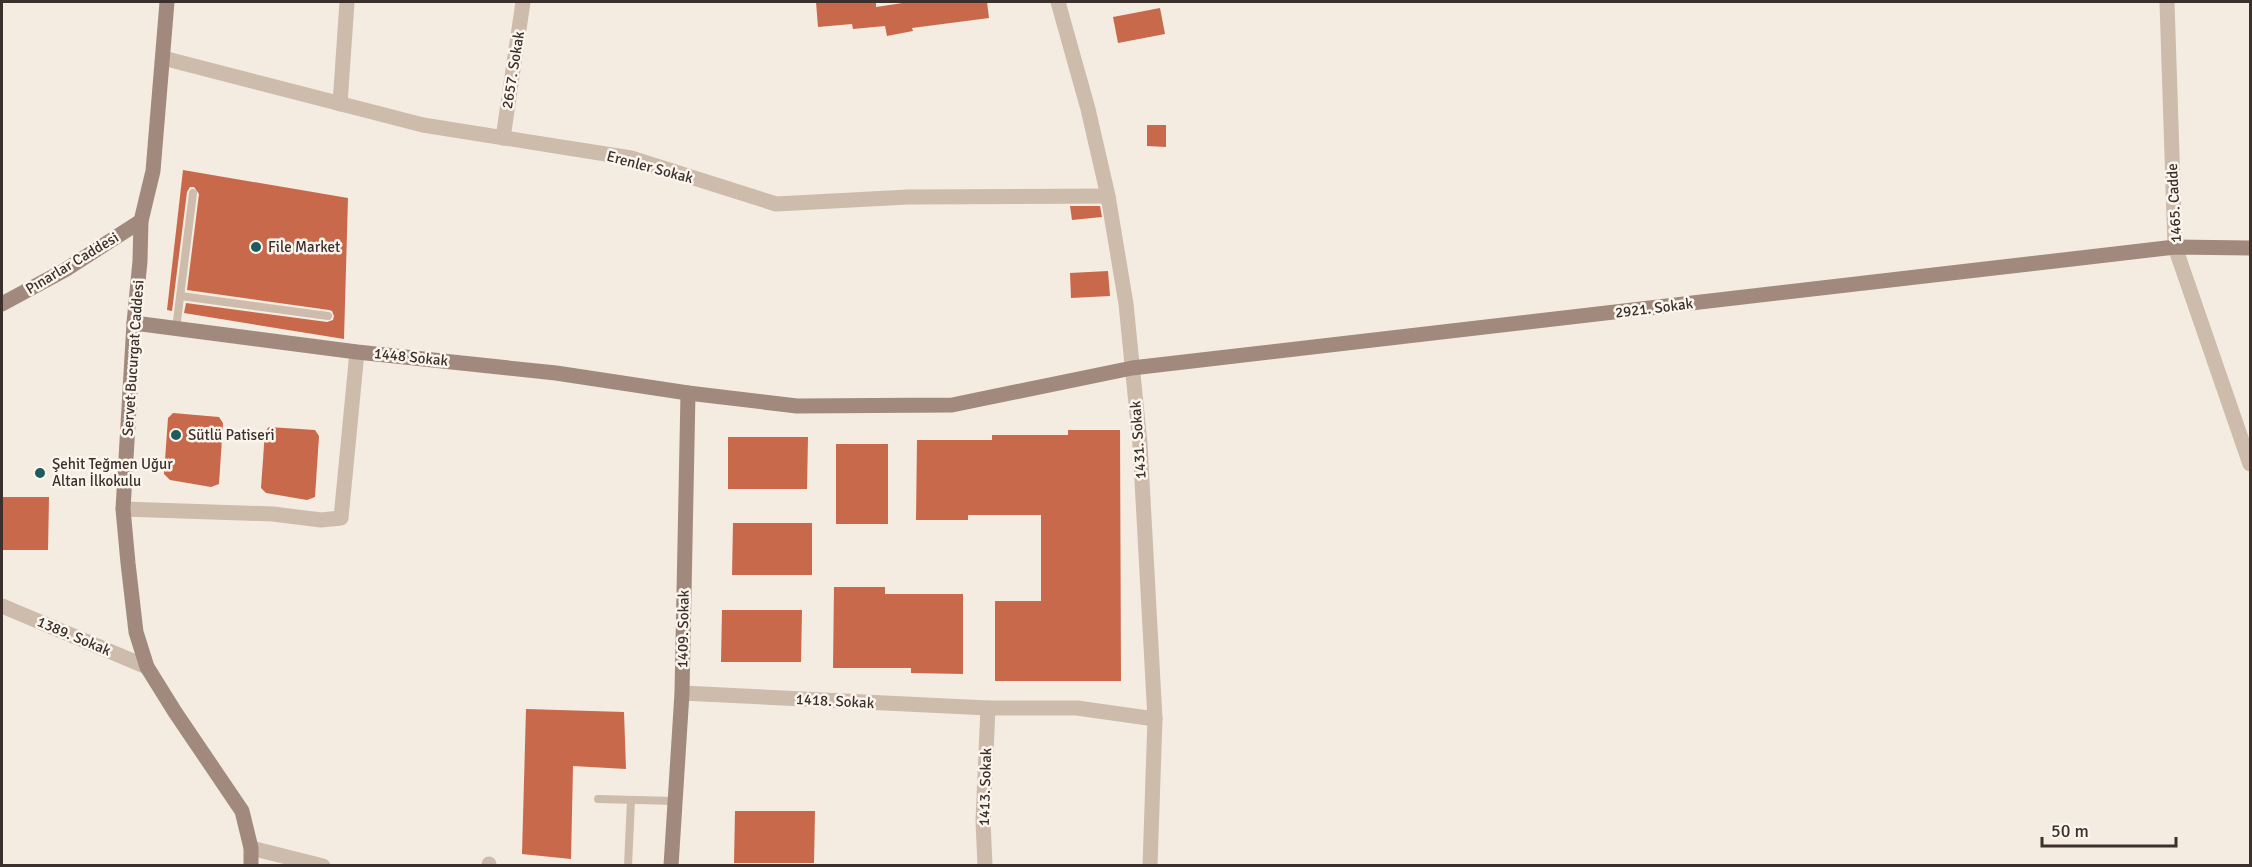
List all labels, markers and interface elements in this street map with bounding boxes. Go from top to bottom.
street label: 2657. Sokak [498,29,528,110]
street label: Erenler Sokak [605,147,696,187]
street label: 1465. Cadde [2163,163,2185,243]
street label: Pınarlar Caddesi [22,228,122,298]
place label: File Market [268,238,340,256]
marker: File Market [249,240,263,254]
street label: Servet Bucurgat Caddesi [119,279,147,437]
street label: 2921. Sokak [1614,294,1694,322]
street label: 1448 Sokak [373,344,449,370]
street label: 1431. Sokak [1126,400,1150,480]
place label: Sütlü Patiseri [188,426,275,444]
marker: Sütlü Patiseri [169,428,183,442]
place label: Şehit Teğmen Uğur Altan İlkokulu [52,455,173,490]
marker: Şehit Teğmen Uğur Altan İlkokulu [33,466,47,480]
street label: 1409. Sokak [673,589,693,668]
street label: 1389. Sokak [34,612,114,660]
street label: 1418. Sokak [795,690,875,712]
street label: 1413. Sokak [975,747,995,827]
scale bar [2042,810,2176,848]
text: 50 m [2051,820,2089,842]

